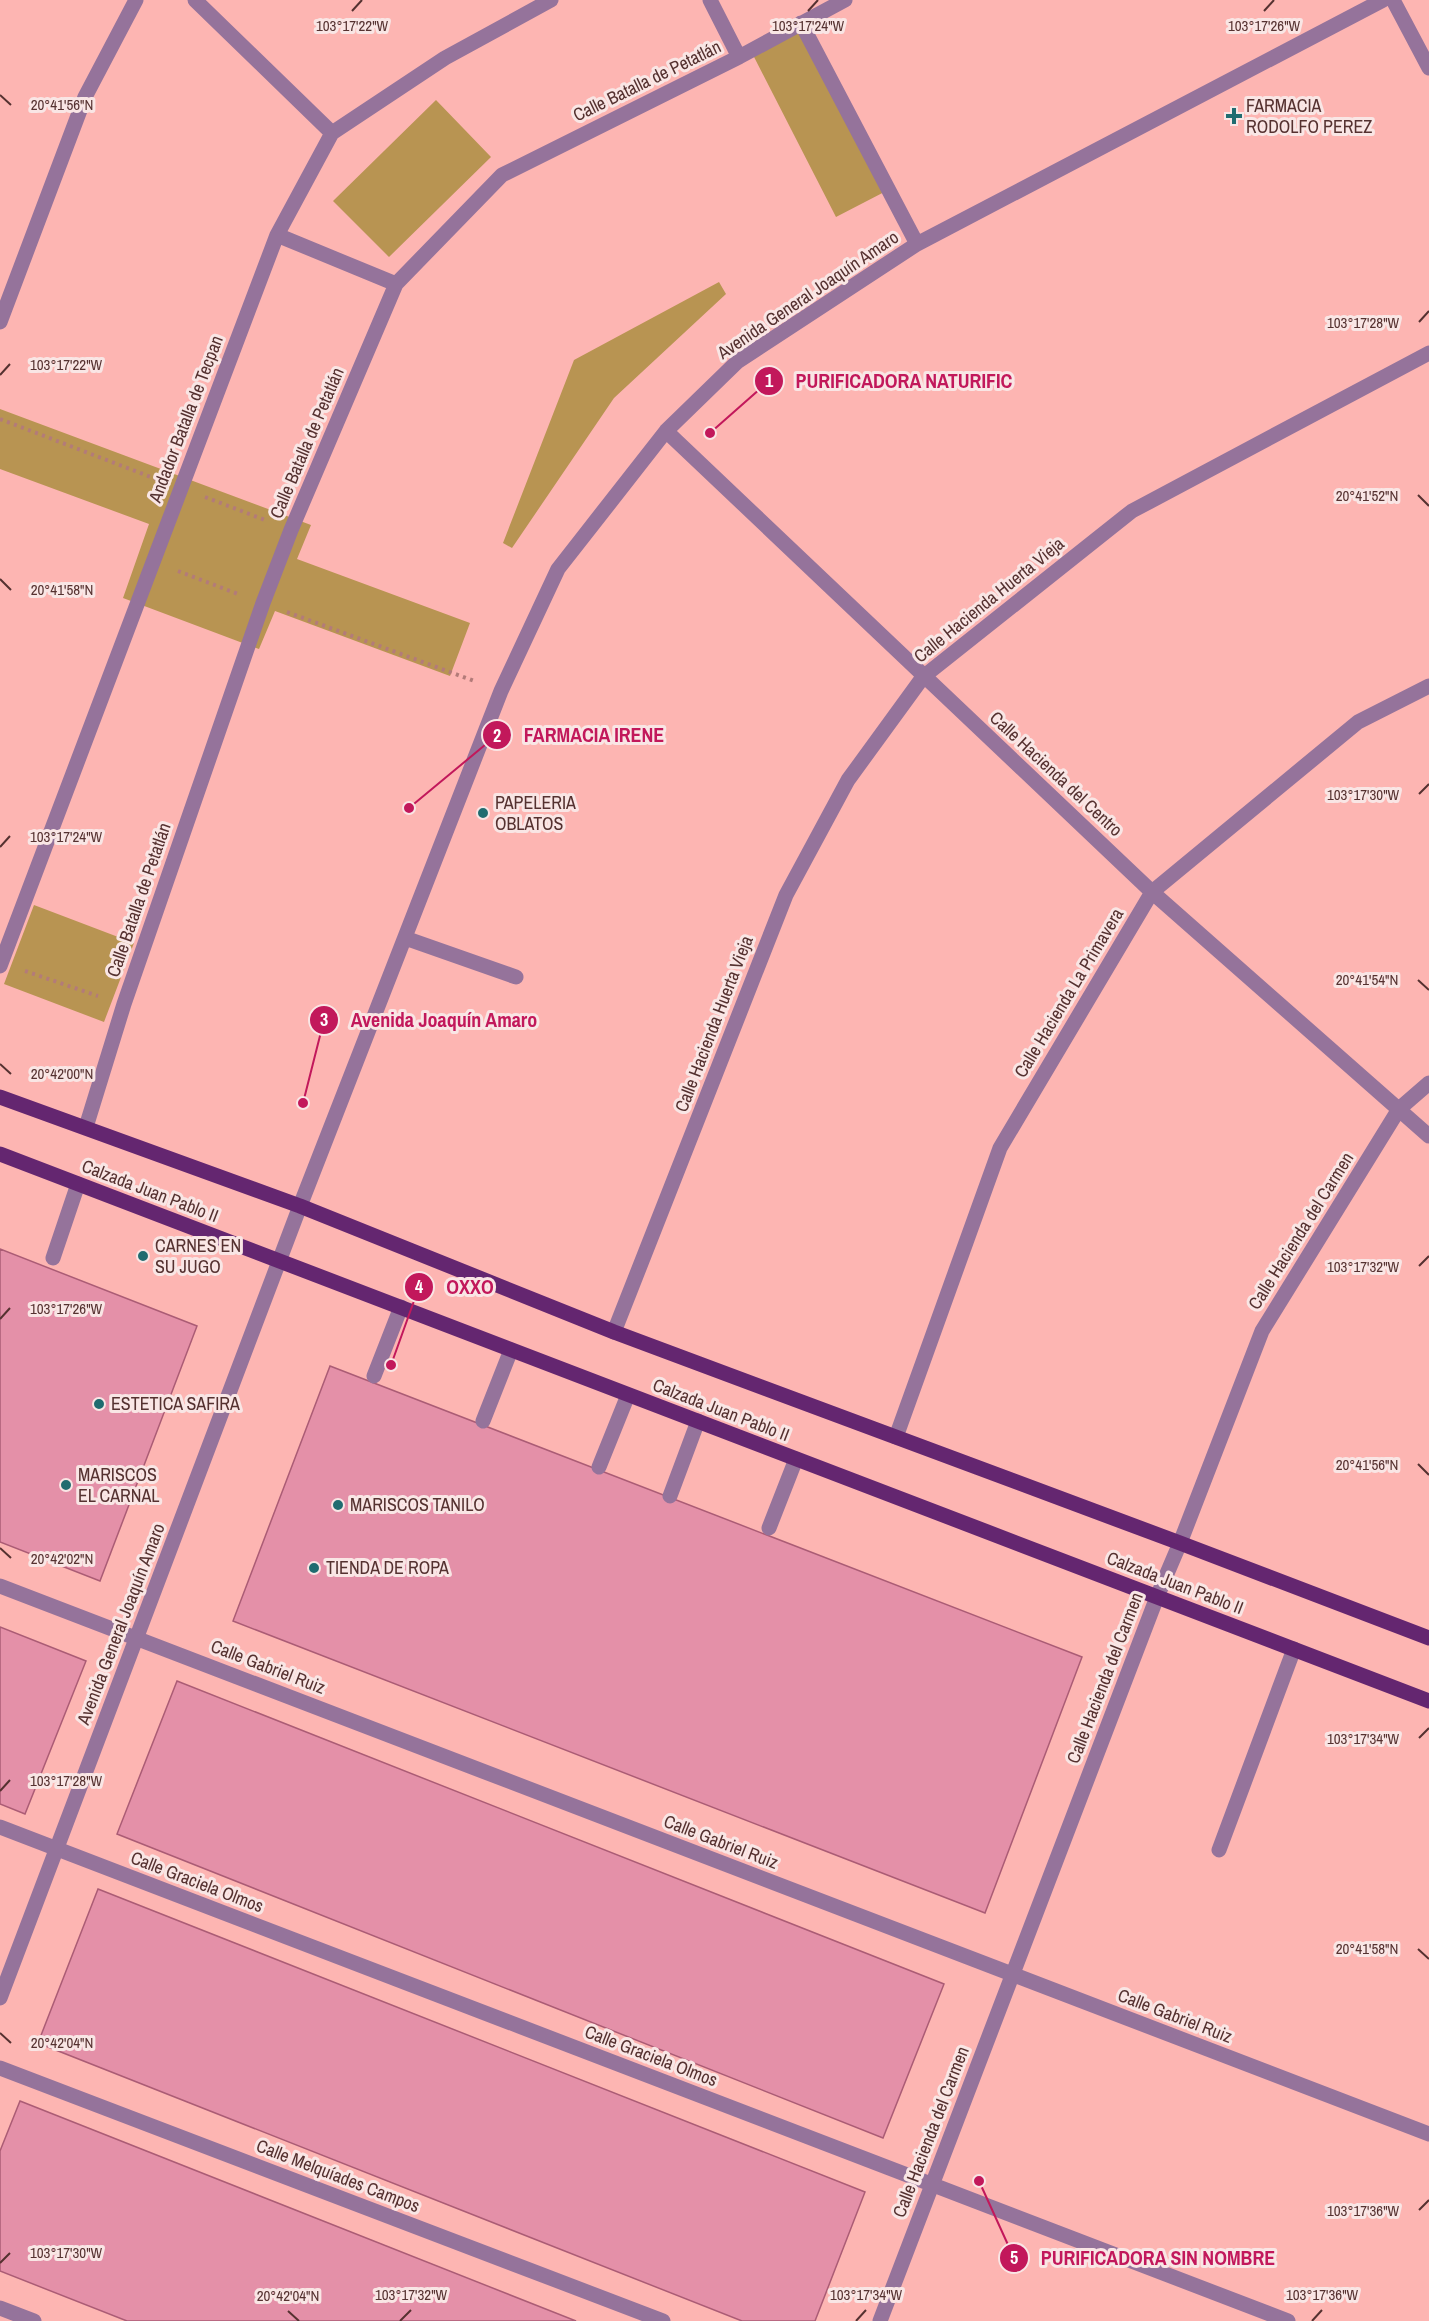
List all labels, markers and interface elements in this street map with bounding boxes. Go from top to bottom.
text: 103°17'22"W [316,15,388,36]
text: 103°17'24"W [772,15,844,36]
text: 103°17'26"W [1228,15,1300,36]
street label: Calle Batalla de Petatlán [569,34,725,127]
place label: FARMACIA RODOLFO PEREZ [1246,93,1372,139]
text: 20°41'56"N [31,94,93,115]
marker: FARMACIA RODOLFO PEREZ [1227,109,1241,123]
street label: Avenida General Joaquín Amaro [711,224,903,365]
text: 103°17'28"W [1327,312,1399,333]
street label: Andador Batalla de Tecpan [142,332,229,507]
text: 103°17'22"W [30,354,102,375]
callout: PURIFICADORA NATURIFIC [754,362,1025,400]
street label: Calle Batalla de Petatlán [263,364,350,522]
text: PURIFICADORA NATURIFIC [796,367,1013,394]
text: 1 [765,368,774,393]
text: 20°41'52"N [1336,485,1398,506]
street label: Calle Hacienda Huerta Vieja [908,531,1069,668]
text: 20°41'58"N [31,579,93,600]
street label: Calle Hacienda del Centro [985,705,1128,842]
callout: FARMACIA IRENE [482,716,677,754]
text: FARMACIA IRENE [524,721,664,748]
text: 2 [493,723,501,748]
text: 103°17'30"W [1327,784,1399,805]
place label: PAPELERIA OBLATOS [495,790,576,836]
marker: PAPELERIA OBLATOS [476,806,490,820]
street label: Calle Batalla de Petatlán [100,819,177,980]
text: 103°17'24"W [30,826,102,847]
street label: Calle Hacienda La Primavera [1008,903,1129,1082]
street label: Calle Hacienda Huerta Vieja [668,932,759,1116]
text: 20°41'54"N [1336,969,1398,990]
callout: Avenida Joaquín Amaro [309,1001,550,1039]
text: Avenida Joaquín Amaro [351,1006,537,1033]
text: 3 [320,1007,328,1032]
text: 20°42'00"N [31,1063,93,1084]
street label: Calle Hacienda del Carmen [1242,1147,1359,1314]
street label: Calzada Juan Pablo II [78,1153,222,1228]
place label: CARNES EN SU JUGO [155,1233,241,1279]
marker: CARNES EN SU JUGO [136,1249,150,1263]
text: 103°17'32"W [1327,1256,1399,1277]
callout: OXXO [404,1268,506,1306]
text: OXXO [446,1273,494,1300]
text: 4 [415,1274,424,1299]
text: 103°17'26"W [30,1298,102,1319]
street label: Calzada Juan Pablo II [649,1372,793,1447]
place label: ESTETICA SAFIRA [111,1391,240,1416]
marker: ESTETICA SAFIRA [92,1397,106,1411]
text: 20°41'56"N [1336,1454,1398,1475]
place label: MARISCOS EL CARNAL [78,1462,160,1508]
marker: MARISCOS EL CARNAL [59,1478,73,1492]
place label: MARISCOS TANILO [350,1492,485,1517]
marker: MARISCOS TANILO [331,1498,345,1512]
street label: Avenida General Joaquín Amaro [70,1519,171,1729]
street label: Calzada Juan Pablo II [1103,1545,1247,1620]
text: 20°42'02"N [31,1548,93,1569]
place label: TIENDA DE ROPA [326,1555,449,1580]
marker: TIENDA DE ROPA [307,1561,321,1575]
street label: Calle Hacienda del Carmen [1060,1589,1149,1767]
street label: Calle Gabriel Ruiz [207,1633,329,1700]
text: 103°17'34"W [1327,1728,1399,1749]
text: 103°17'28"W [30,1770,102,1791]
street label: Calle Gabriel Ruiz [660,1808,782,1875]
street label: Calle Graciela Olmos [127,1845,267,1918]
text: 20°41'58"N [1336,1938,1398,1959]
street label: Calle Gabriel Ruiz [1114,1982,1236,2049]
street label: Calle Graciela Olmos [581,2019,721,2092]
text: 20°42'04"N [31,2032,93,2053]
street label: Calle Hacienda del Carmen [886,2043,975,2221]
street label: Calle Melquíades Campos [253,2133,423,2218]
text: 103°17'36"W [1327,2200,1399,2221]
callout: PURIFICADORA SIN NOMBRE [999,2239,1288,2277]
text: 103°17'30"W [30,2242,102,2263]
text: PURIFICADORA SIN NOMBRE [1041,2244,1275,2271]
text: 5 [1010,2245,1018,2270]
text: 103°17'32"W [375,2284,447,2305]
text: 103°17'34"W [830,2284,902,2305]
text: 103°17'36"W [1286,2284,1358,2305]
text: 20°42'04"N [257,2285,319,2306]

